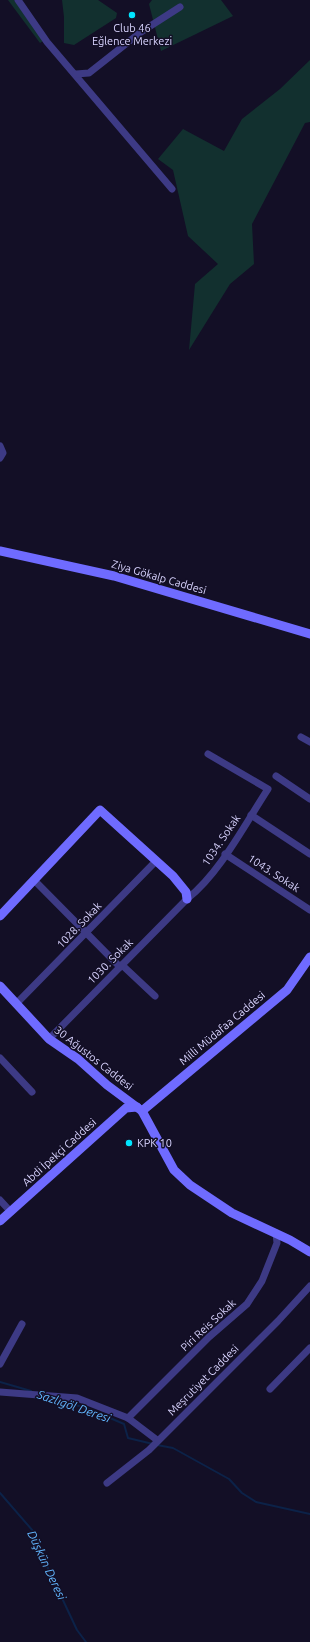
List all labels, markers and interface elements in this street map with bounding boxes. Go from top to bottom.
marker: Club 46 Eğlence Merkezi [127,10,137,20]
place label: Club 46 Eğlence Merkezi [92,22,172,47]
street label: Ziya Gökalp Caddesi [110,558,208,596]
street label: 1034. Sokak [200,812,243,868]
street label: 1043. Sokak [246,852,302,894]
street label: 1028. Sokak [54,899,104,950]
street label: 1030. Sokak [85,936,135,986]
street label: Milli Müdafaa Caddesi [177,989,267,1067]
street label: 30 Ağustos Caddesi [52,1024,136,1092]
street label: Abdi İpekçi Caddesi [20,1116,98,1188]
place label: KPK 10 [137,1137,172,1149]
marker: KPK 10 [124,1138,134,1148]
street label: Piri Reis Sokak [178,1296,238,1353]
street label: Meşrutiyet Caddesi [165,1342,241,1418]
water label: Sazlıgöl Deresi [35,1387,113,1425]
water label: Düşkün Deresi [25,1528,69,1603]

